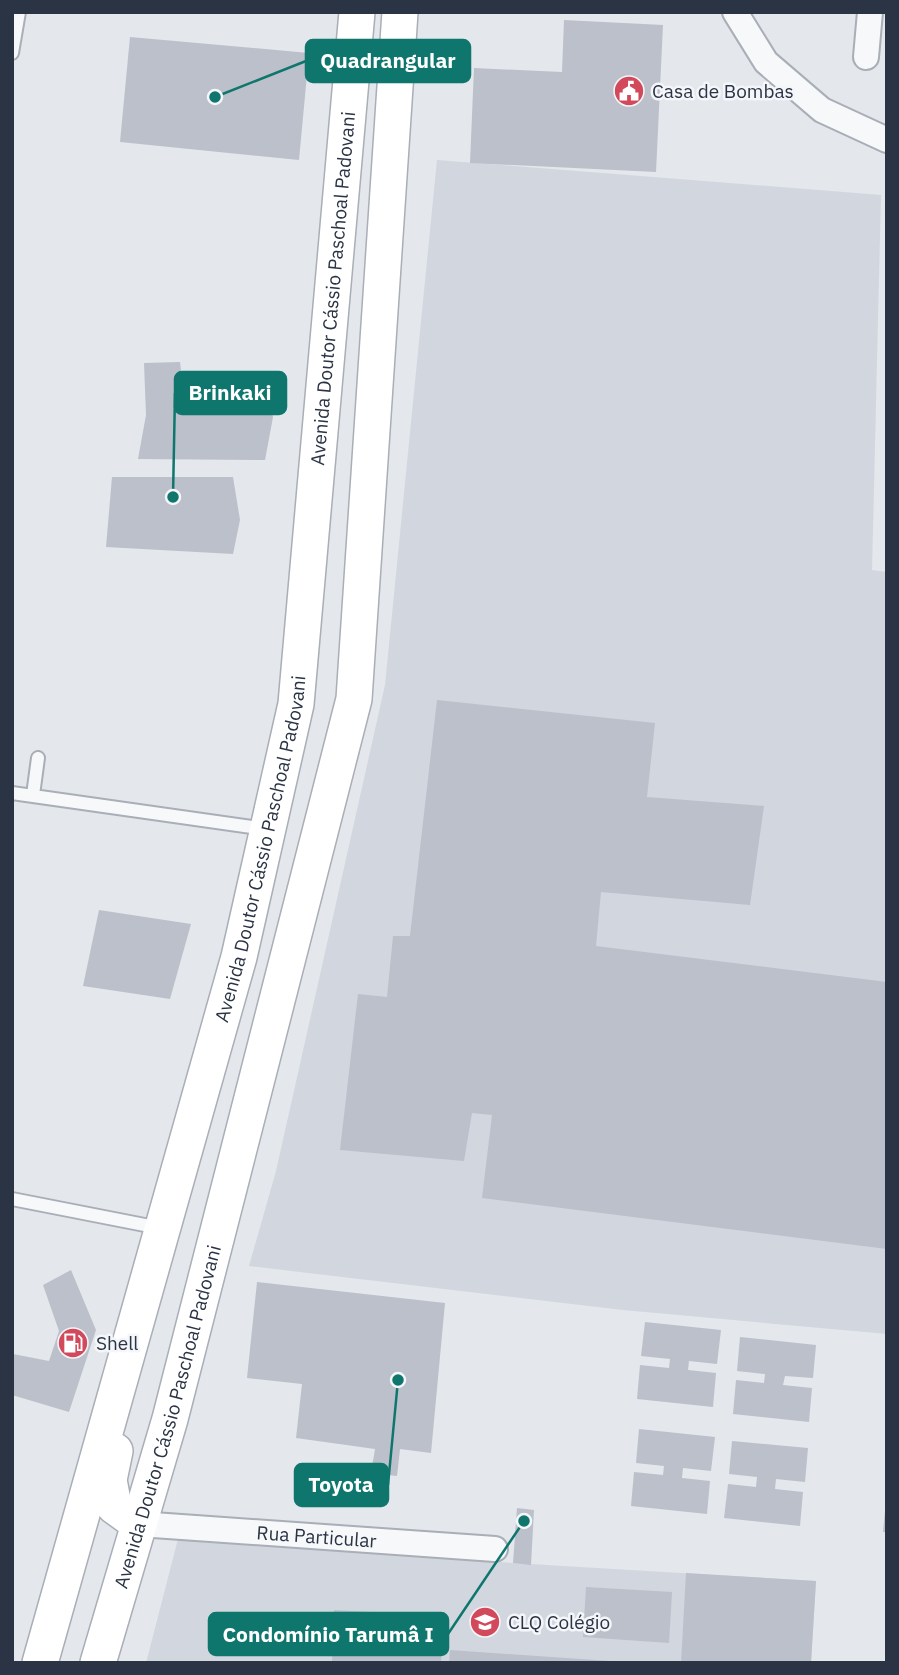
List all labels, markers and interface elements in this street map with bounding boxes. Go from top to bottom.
callout: Quadrangular [306,40,470,82]
text: Quadrangular [320,46,456,74]
public building icon: Casa de Bombas [612,74,646,108]
place label: Casa de Bombas [652,79,794,103]
street label: Avenida Doutor Cássio Paschoal Padovani [305,110,360,466]
callout: Brinkaki [175,372,286,414]
text: Brinkaki [188,378,272,406]
street label: Avenida Doutor Cássio Paschoal Padovani [209,674,310,1025]
street label: Avenida Doutor Cássio Paschoal Padovani [109,1242,226,1591]
fuel station icon: Shell [56,1326,90,1360]
place label: Shell [96,1331,139,1355]
callout: Toyota [295,1464,388,1506]
text: Toyota [308,1470,374,1498]
street label: Rua Particular [256,1520,377,1553]
school or university icon: CLQ Colégio [468,1605,502,1639]
place label: CLQ Colégio [508,1610,610,1634]
callout: Condomínio Tarumâ I [209,1613,448,1655]
text: Condomínio Tarumâ I [222,1620,434,1648]

